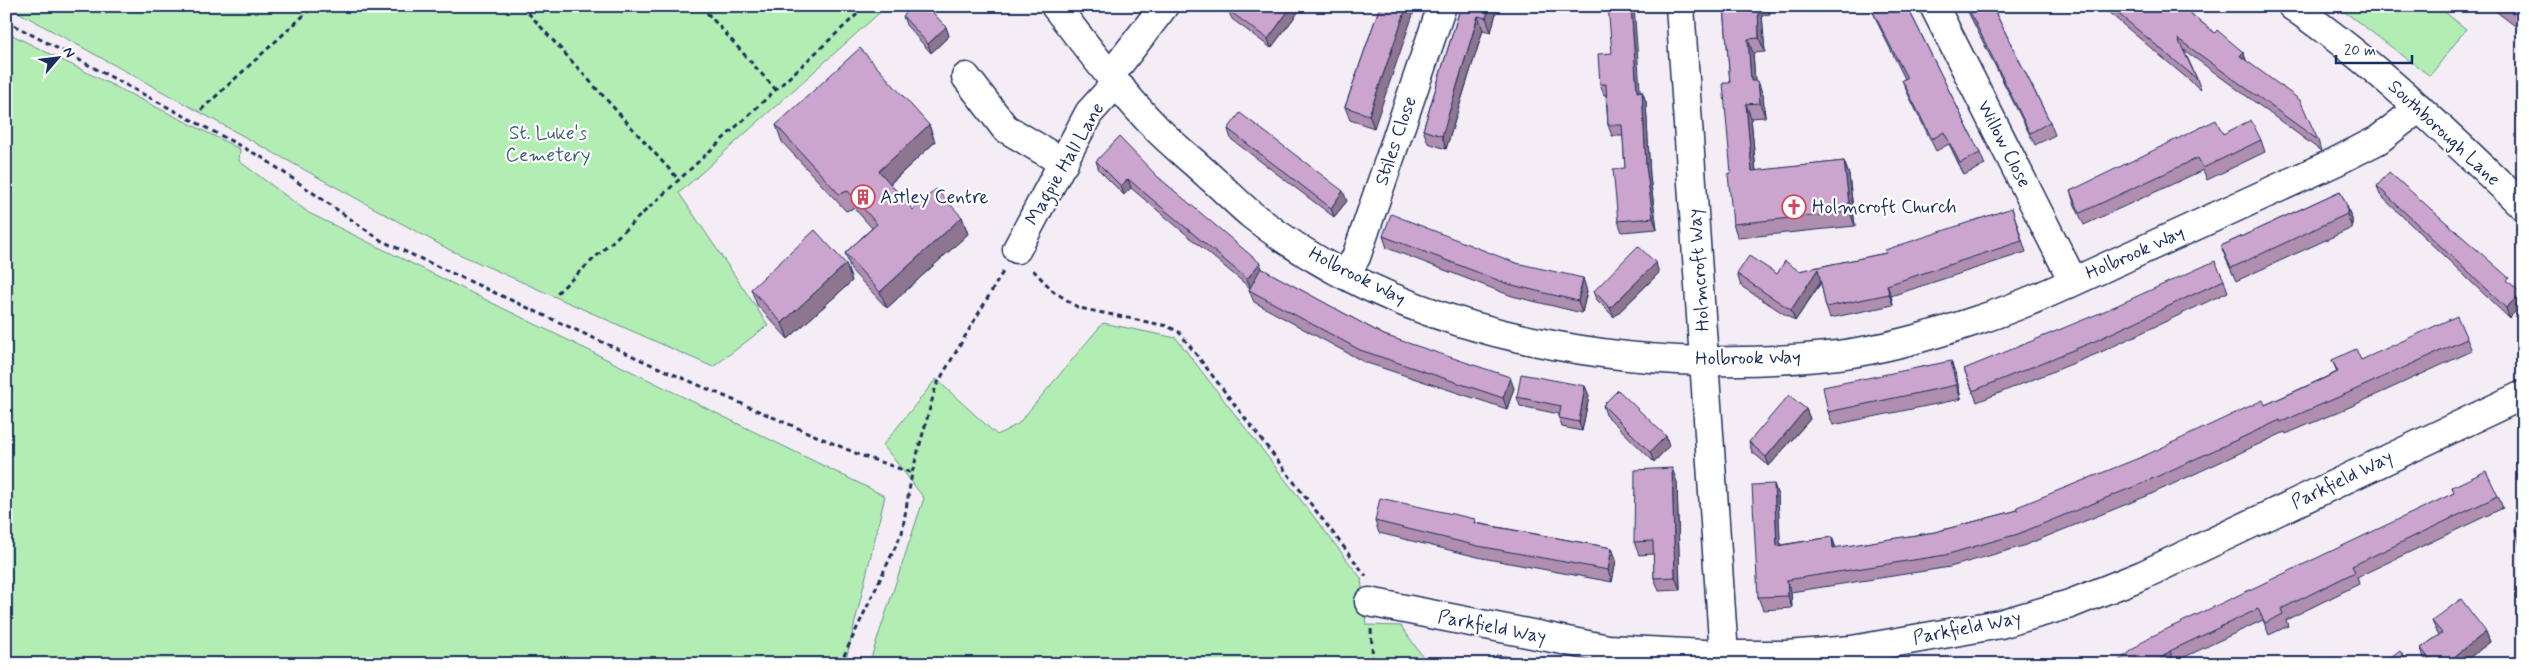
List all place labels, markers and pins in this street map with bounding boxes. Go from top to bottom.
building icon: Astley Centre [850,184,876,210]
place label: Astley Centre [880,185,989,210]
church icon: Holmcroft Church [1781,194,1807,220]
place label: Holmcroft Church [1812,195,1957,220]

